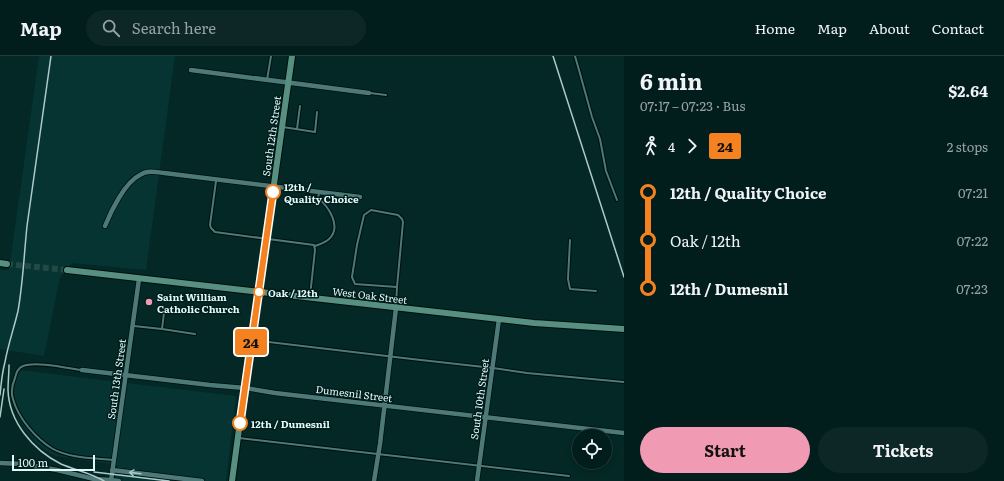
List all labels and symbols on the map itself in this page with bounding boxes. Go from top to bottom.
street label: South 12th Street [258,95,284,177]
place label: 12th / Quality Choice [284,179,359,206]
marker: 12th / Quality Choice [265,184,281,200]
street label: West Oak Street [332,283,408,307]
place label: Oak / 12th [268,285,318,300]
marker: Oak / 12th [253,286,265,298]
place label: Saint William Catholic Church [157,289,240,316]
marker: Saint William Catholic Church [144,297,154,307]
line badge: 24 [233,329,269,355]
street label: South 13th Street [103,338,129,420]
street label: South 10th Street [466,358,492,440]
street label: Dumesnil Street [315,381,393,405]
marker: 12th / Dumesnil [232,415,248,431]
place label: 12th / Dumesnil [251,416,330,431]
scale bar [12,453,95,472]
one-way arrow [129,469,142,476]

